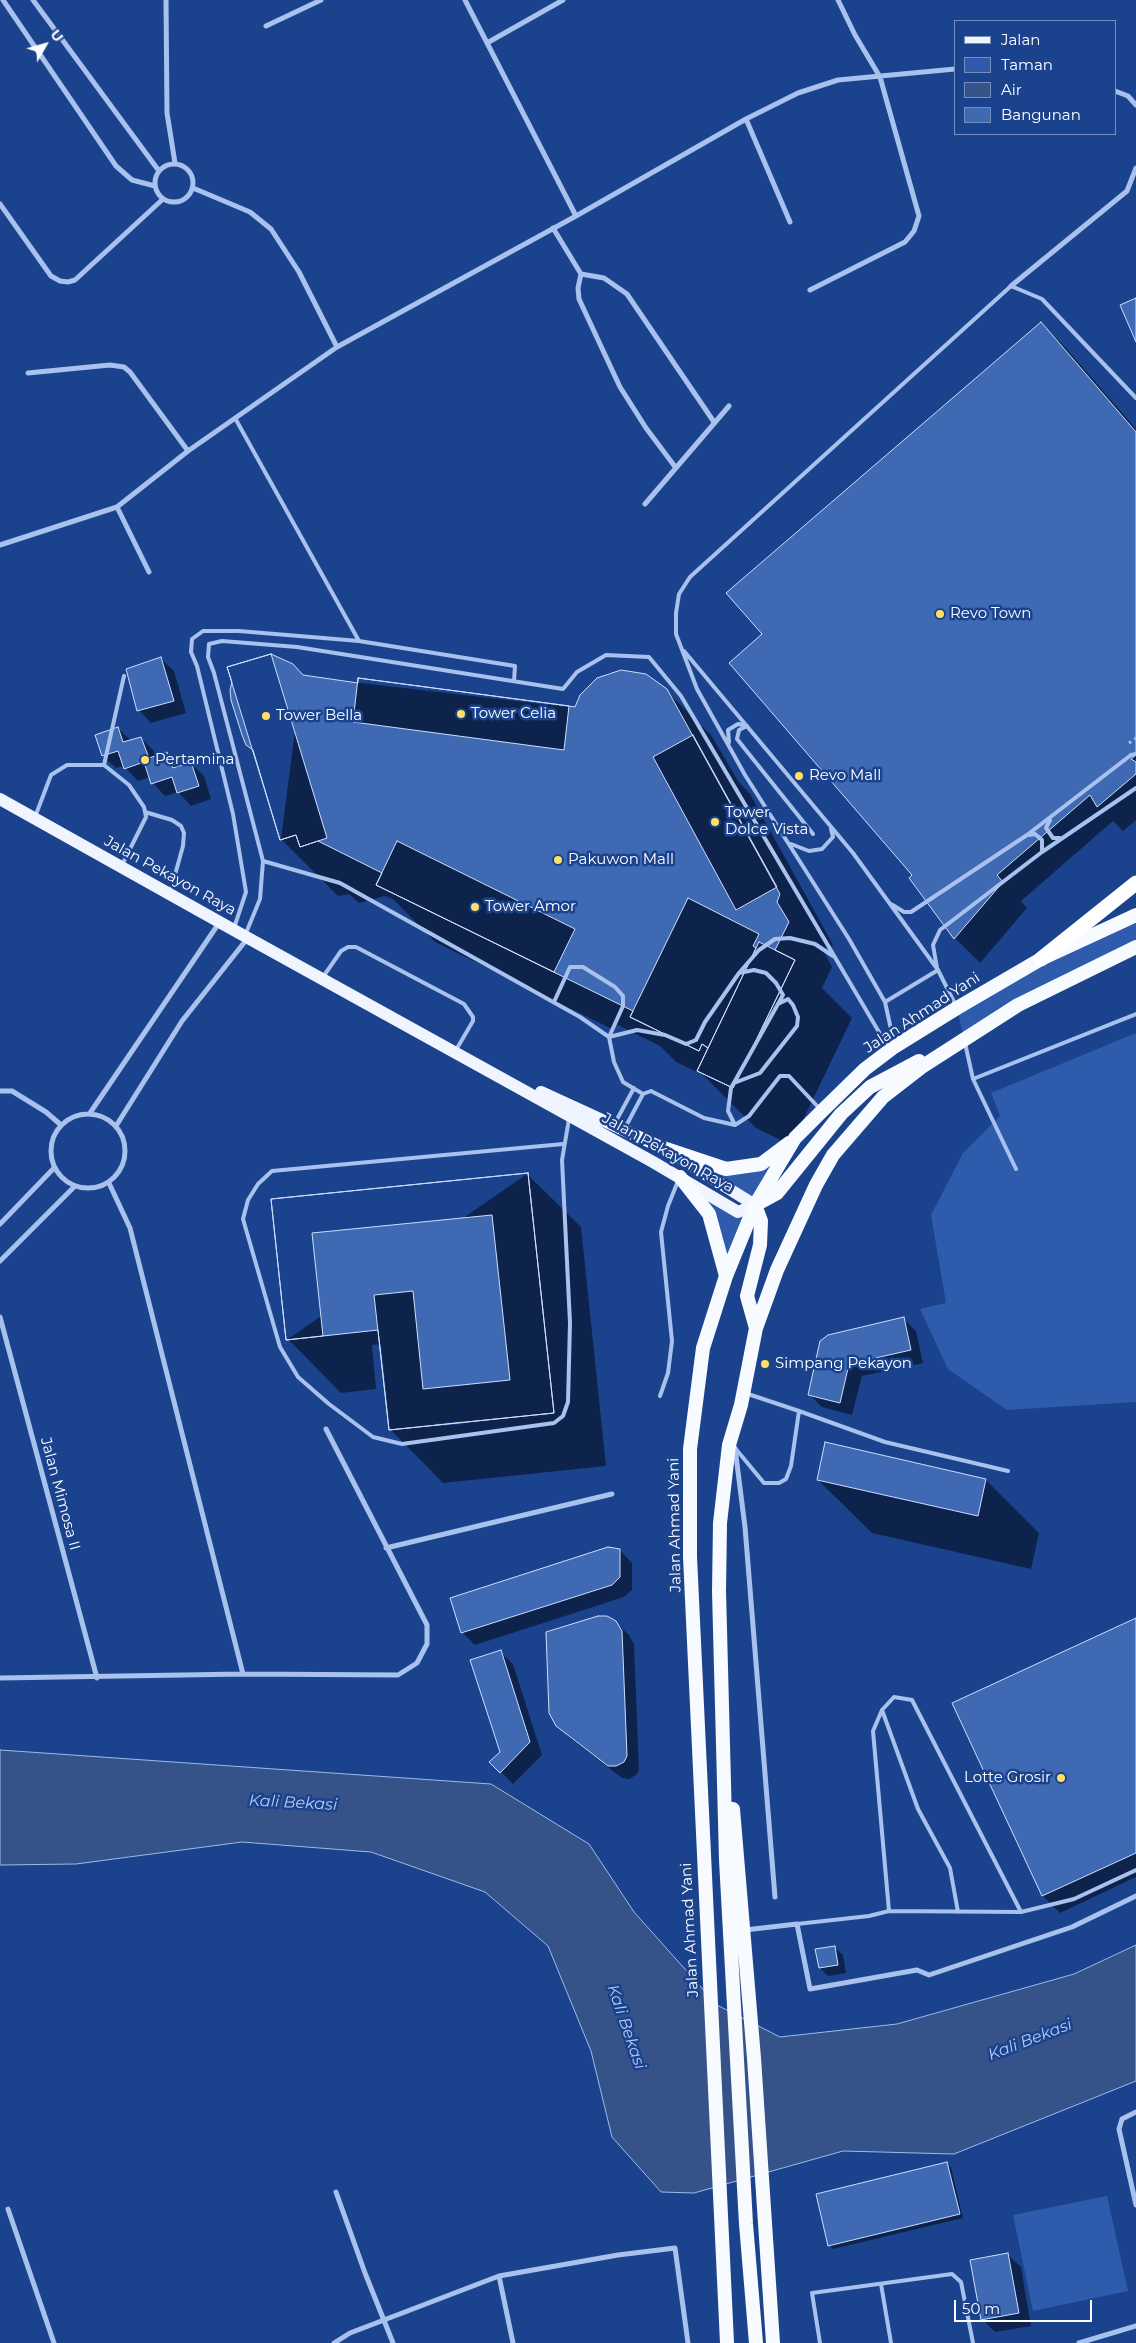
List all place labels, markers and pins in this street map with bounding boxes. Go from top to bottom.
place label: Revo Town [950,605,1031,623]
marker: Revo Town [934,608,946,620]
place label: Tower Celia [471,705,556,723]
place label: Tower Bella [276,707,362,725]
marker: Tower Celia [455,708,467,720]
marker: Tower Bella [260,710,272,722]
place label: Pertamina [155,751,234,769]
marker: Pertamina [139,754,151,766]
place label: Revo Mall [809,767,881,785]
marker: Revo Mall [793,770,805,782]
place label: Tower Dolce Vista [725,804,808,839]
marker: Tower Dolce Vista [709,816,721,828]
place label: Pakuwon Mall [568,851,674,869]
marker: Pakuwon Mall [552,854,564,866]
place label: Tower Amor [485,898,576,916]
marker: Tower Amor [469,901,481,913]
place label: Simpang Pekayon [775,1355,912,1373]
marker: Simpang Pekayon [759,1358,771,1370]
place label: Lotte Grosir [964,1769,1051,1787]
marker: Lotte Grosir [1055,1772,1067,1784]

